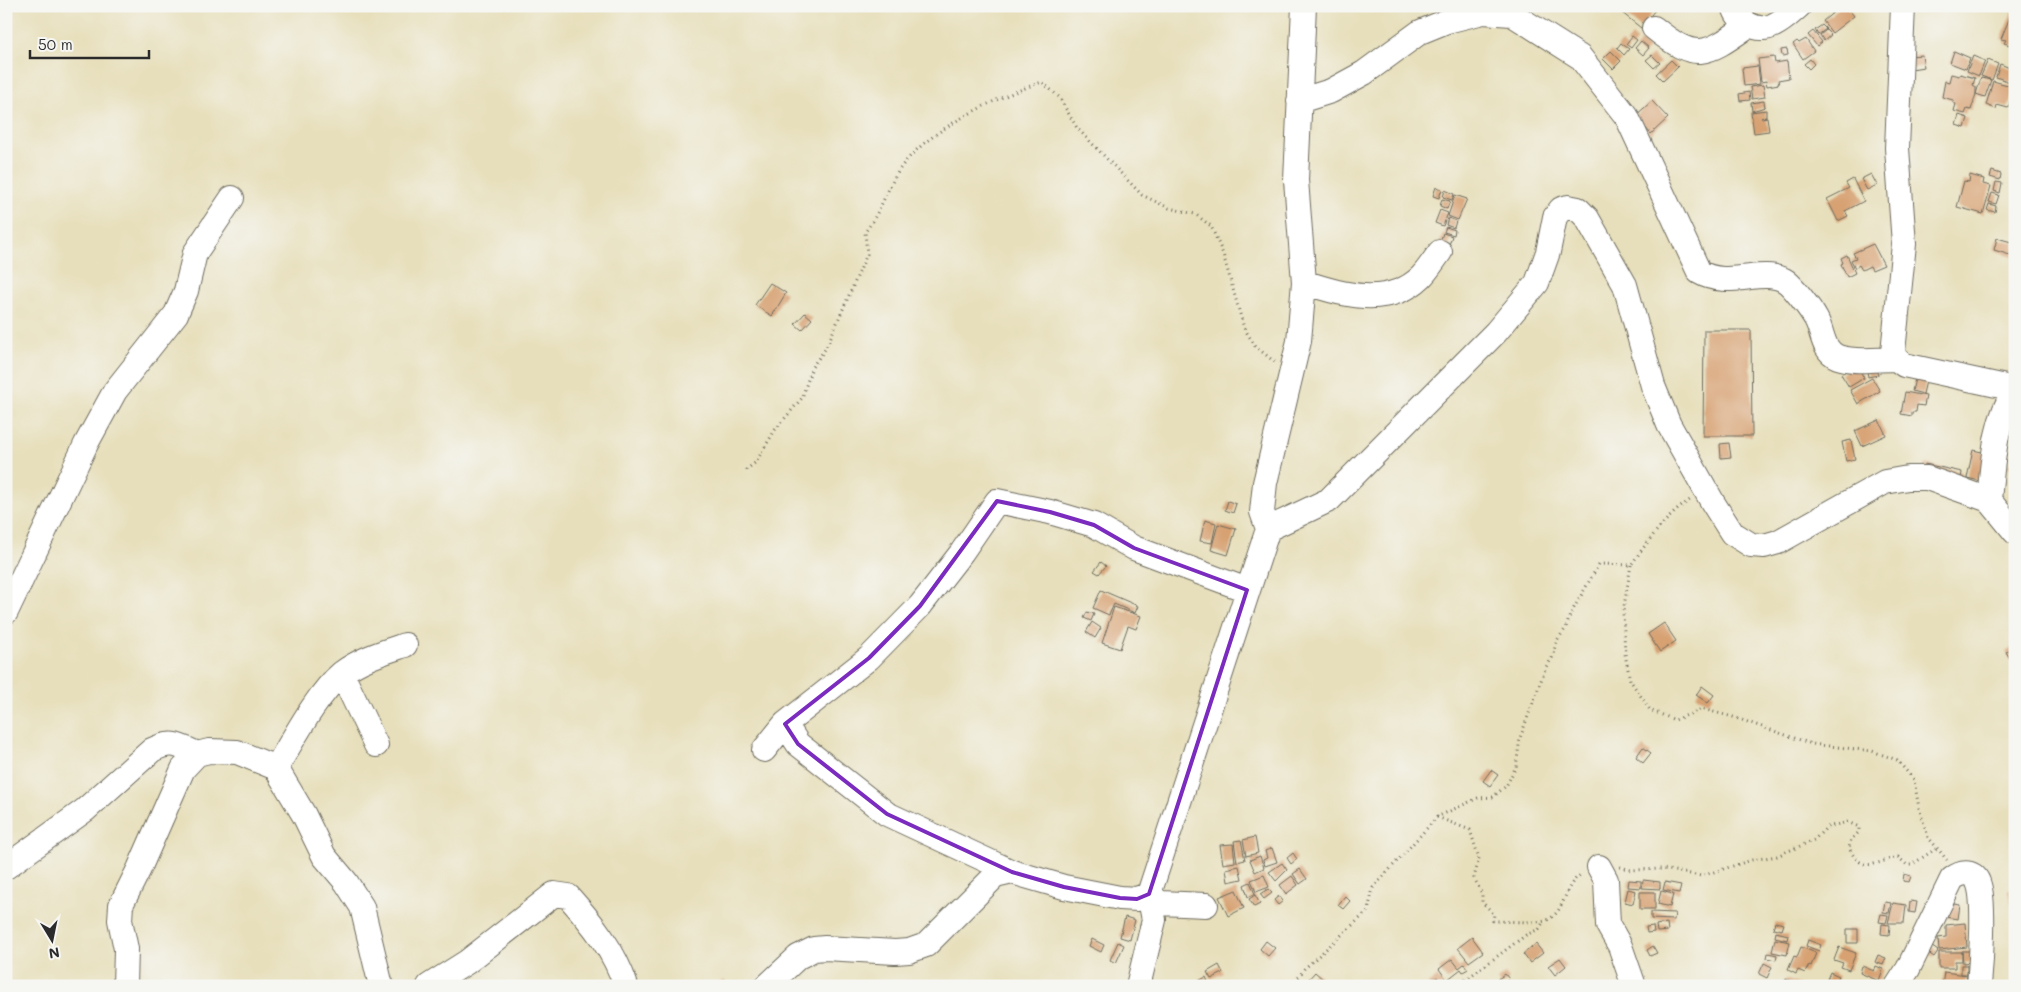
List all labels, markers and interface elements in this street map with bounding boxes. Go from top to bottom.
scale bar [30,28,149,60]
text: 50 m [38,34,73,54]
north arrow [28,914,78,964]
text: N [47,943,61,964]

